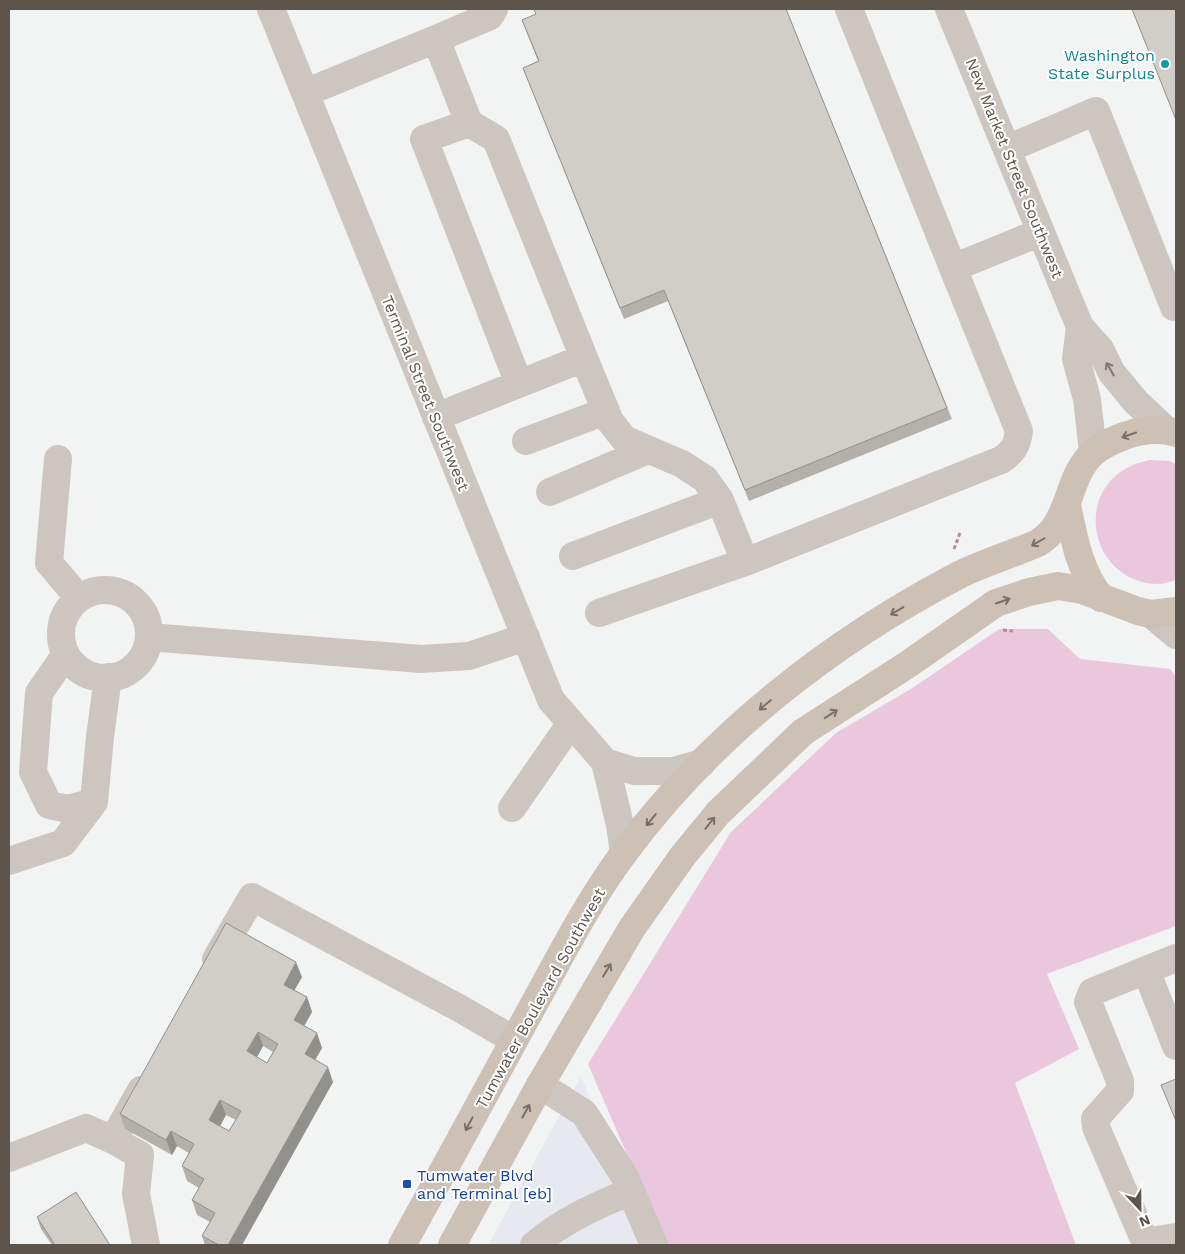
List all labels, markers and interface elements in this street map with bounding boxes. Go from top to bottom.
place label: Washington State Surplus [1048,46,1155,83]
street label: New Market Street Southwest [962,55,1068,281]
marker: Washington State Surplus [1159,58,1171,70]
street label: Terminal Street Southwest [378,293,474,494]
one-way arrow [1105,361,1115,376]
one-way arrow [1121,431,1137,440]
one-way arrow [1030,537,1045,547]
one-way arrow [995,595,1011,605]
one-way arrow [891,607,905,617]
one-way arrow [759,700,772,711]
one-way arrow [823,709,837,719]
one-way arrow [645,814,656,827]
one-way arrow [705,816,716,829]
street label: Tumwater Boulevard Southwest [472,884,609,1112]
one-way arrow [603,964,613,978]
one-way arrow [521,1103,531,1118]
one-way arrow [464,1117,474,1132]
place label: Tumwater Blvd and Terminal [eb] [417,1166,552,1203]
marker: Tumwater Blvd and Terminal [eb] [401,1178,413,1190]
north arrow [1115,1184,1165,1234]
text: N [1137,1212,1153,1230]

